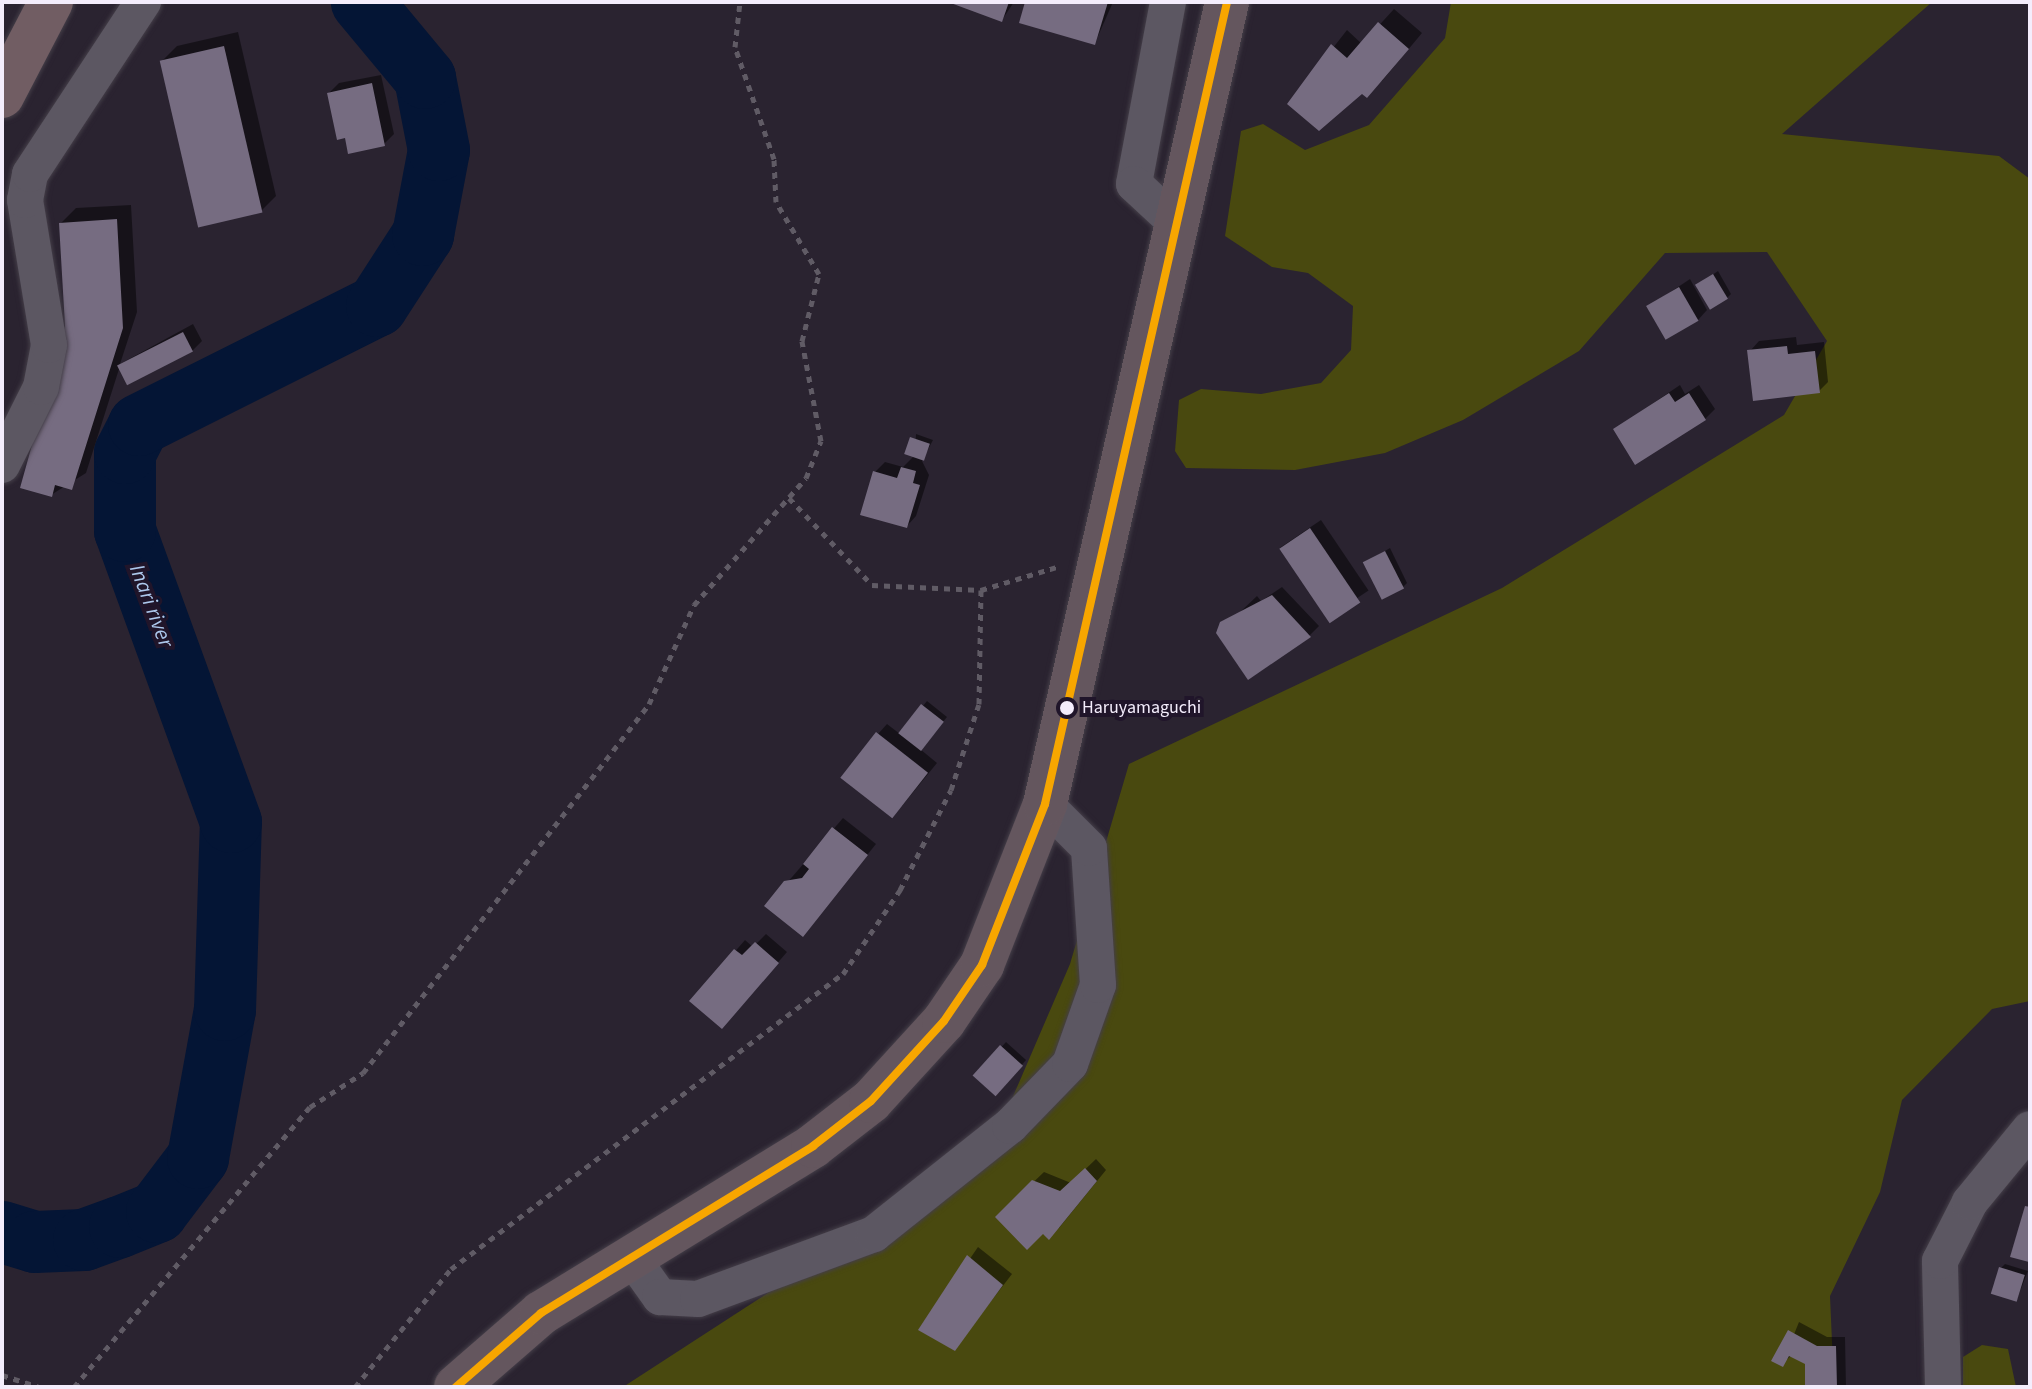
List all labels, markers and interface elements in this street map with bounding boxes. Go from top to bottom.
water label: Inari river [123,561,179,651]
place label: Haruyamaguchi [1082,697,1201,719]
marker: Haruyamaguchi [1059,700,1075,716]

